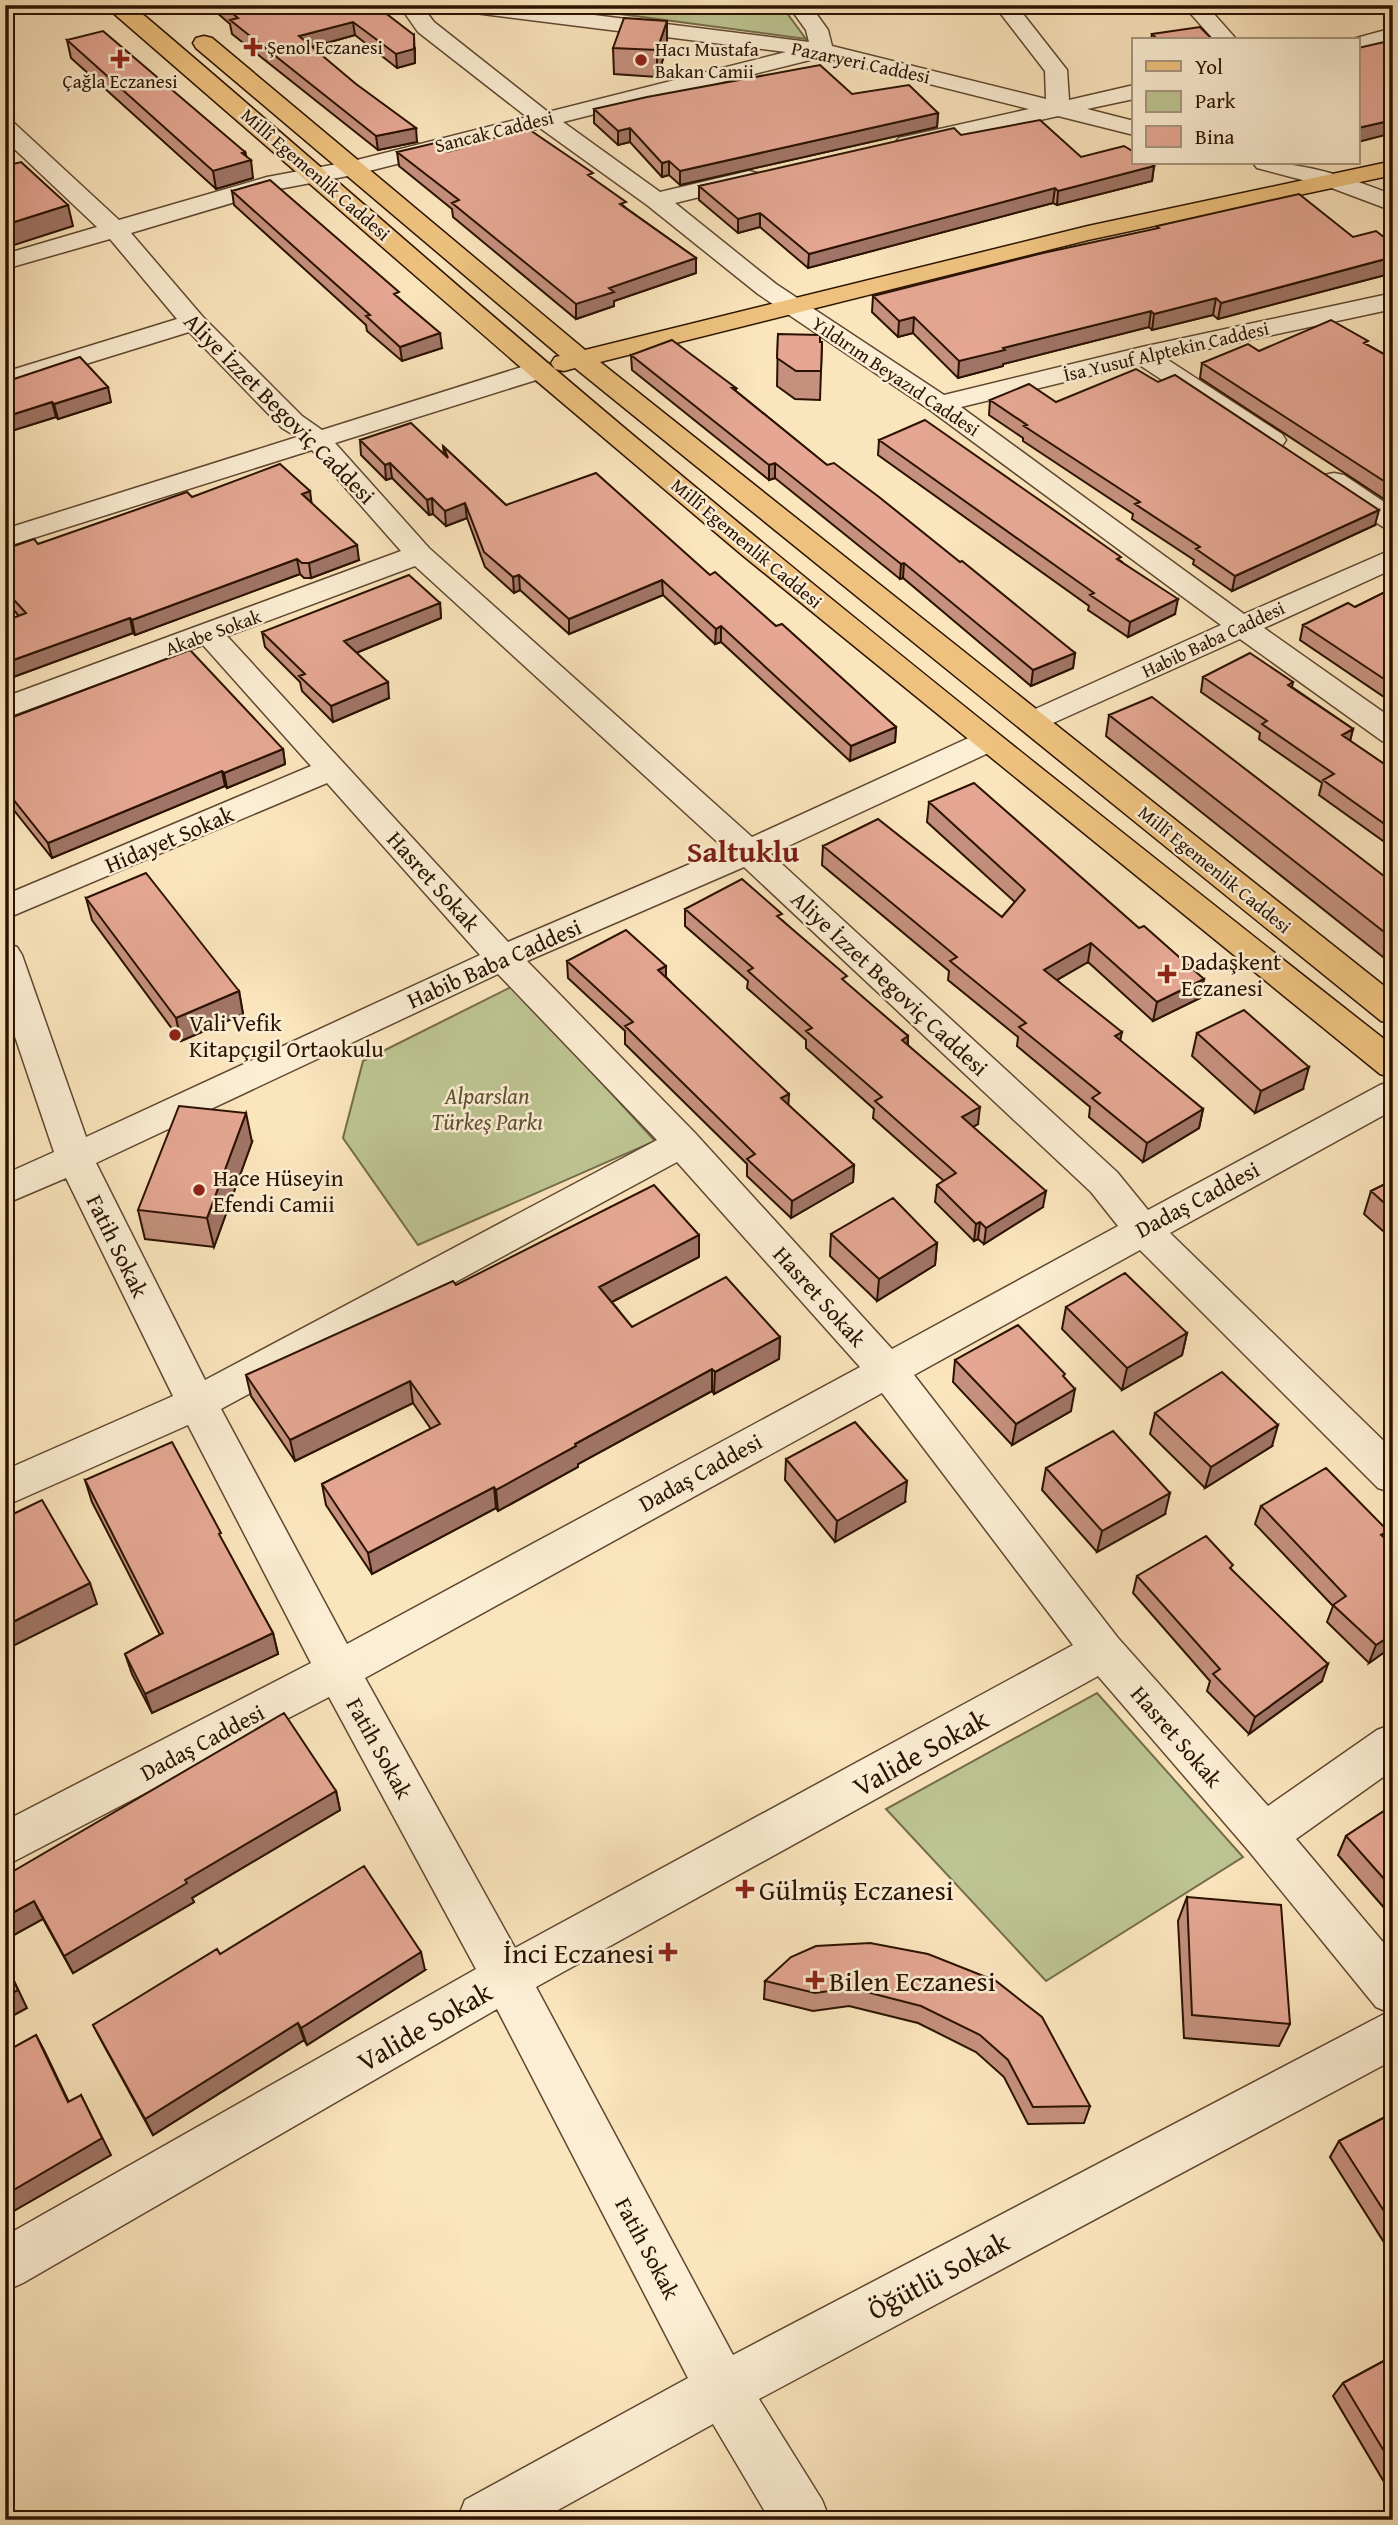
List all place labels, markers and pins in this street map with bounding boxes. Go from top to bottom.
place label: Şenol Eczanesi [267,33,383,61]
place label: Hacı Mustafa Bakan Camii [655,35,759,85]
marker: Şenol Eczanesi [245,39,261,55]
marker: Çağla Eczanesi [112,51,128,67]
marker: Hacı Mustafa Bakan Camii [633,52,649,68]
place label: Çağla Eczanesi [62,67,178,95]
place label: Dadaşkent Eczanesi [1181,945,1281,1004]
marker: Dadaşkent Eczanesi [1159,966,1175,982]
place label: Vali Vefik Kitapçıgil Ortaokulu [189,1006,384,1065]
marker: Vali Vefik Kitapçıgil Ortaokulu [167,1027,183,1043]
place label: Hace Hüseyin Efendi Camii [213,1161,344,1220]
marker: Hace Hüseyin Efendi Camii [191,1182,207,1198]
place label: Gülmüş Eczanesi [759,1869,954,1910]
marker: Gülmüş Eczanesi [737,1881,753,1897]
place label: İnci Eczanesi [503,1932,654,1973]
marker: İnci Eczanesi [660,1944,676,1960]
place label: Bilen Eczanesi [829,1960,996,2001]
marker: Bilen Eczanesi [807,1972,823,1988]

